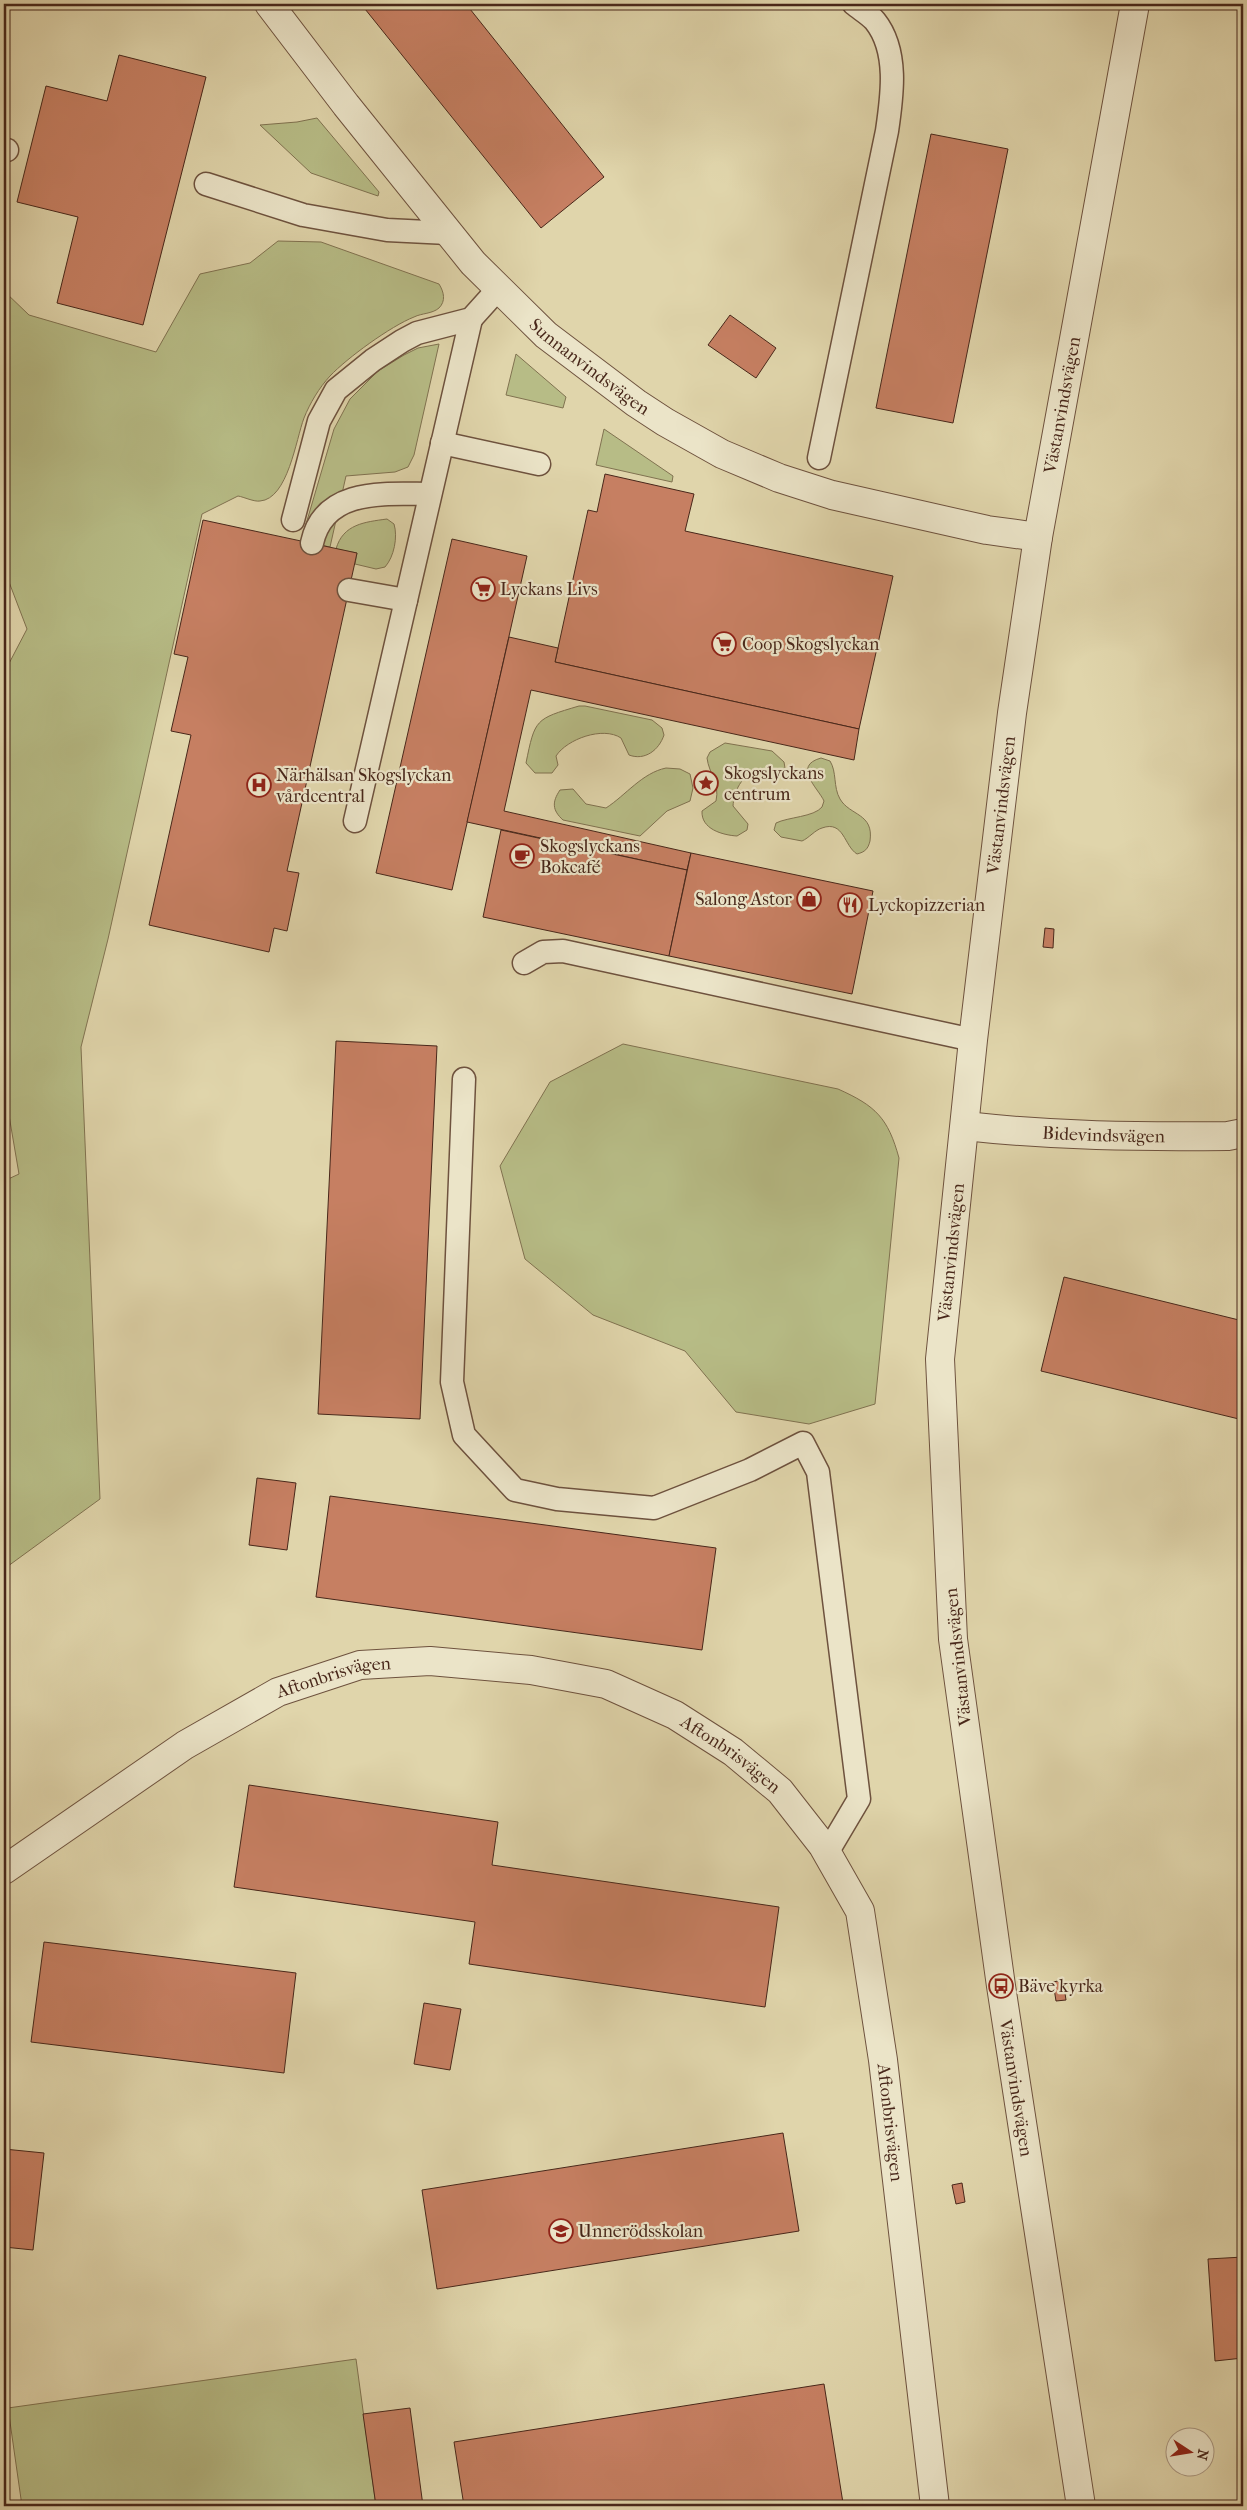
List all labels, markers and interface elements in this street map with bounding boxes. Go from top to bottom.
street label: Sunnanvindsvägen [525,314,654,420]
street label: Västanvindsvägen [1040,334,1085,476]
supermarket icon: Lyckans Livs [470,576,496,602]
place label: Lyckans Livs [500,579,598,600]
supermarket icon: Coop Skogslyckan [711,631,737,657]
place label: Coop Skogslyckan [742,634,880,655]
street label: Västanvindsvägen [983,734,1020,876]
place label: Skogslyckans centrum [724,763,824,805]
place label: Närhälsan Skogslyckan vårdcentral [276,765,452,807]
place icon: Skogslyckans centrum [693,770,719,796]
hospital icon: Närhälsan Skogslyckan vårdcentral [246,772,272,798]
place label: Skogslyckans Bokcafé [540,836,640,878]
cafe icon: Skogslyckans Bokcafé [509,843,535,869]
shop icon: Salong Astor [796,886,822,912]
place label: Salong Astor [695,889,792,910]
restaurant icon: Lyckopizzerian [837,892,863,918]
place label: Lyckopizzerian [868,895,986,916]
street label: Bidevindsvägen [1042,1123,1166,1147]
street label: Västanvindsvägen [934,1182,969,1323]
street label: Västanvindsvägen [941,1586,976,1728]
street label: Aftonbrisvägen [273,1653,392,1703]
street label: Aftonbrisvägen [676,1711,785,1798]
bus stop icon: Bäve kyrka [988,1973,1014,1999]
place label: Bäve kyrka [1018,1976,1104,1997]
street label: Västanvindsvägen [994,2017,1037,2159]
street label: Aftonbrisvägen [872,2061,907,2183]
school or university icon: Unnerödsskolan [548,2218,574,2244]
place label: Unnerödsskolan [578,2221,704,2242]
north arrow [1164,2428,1214,2478]
text: N [1193,2448,1212,2462]

